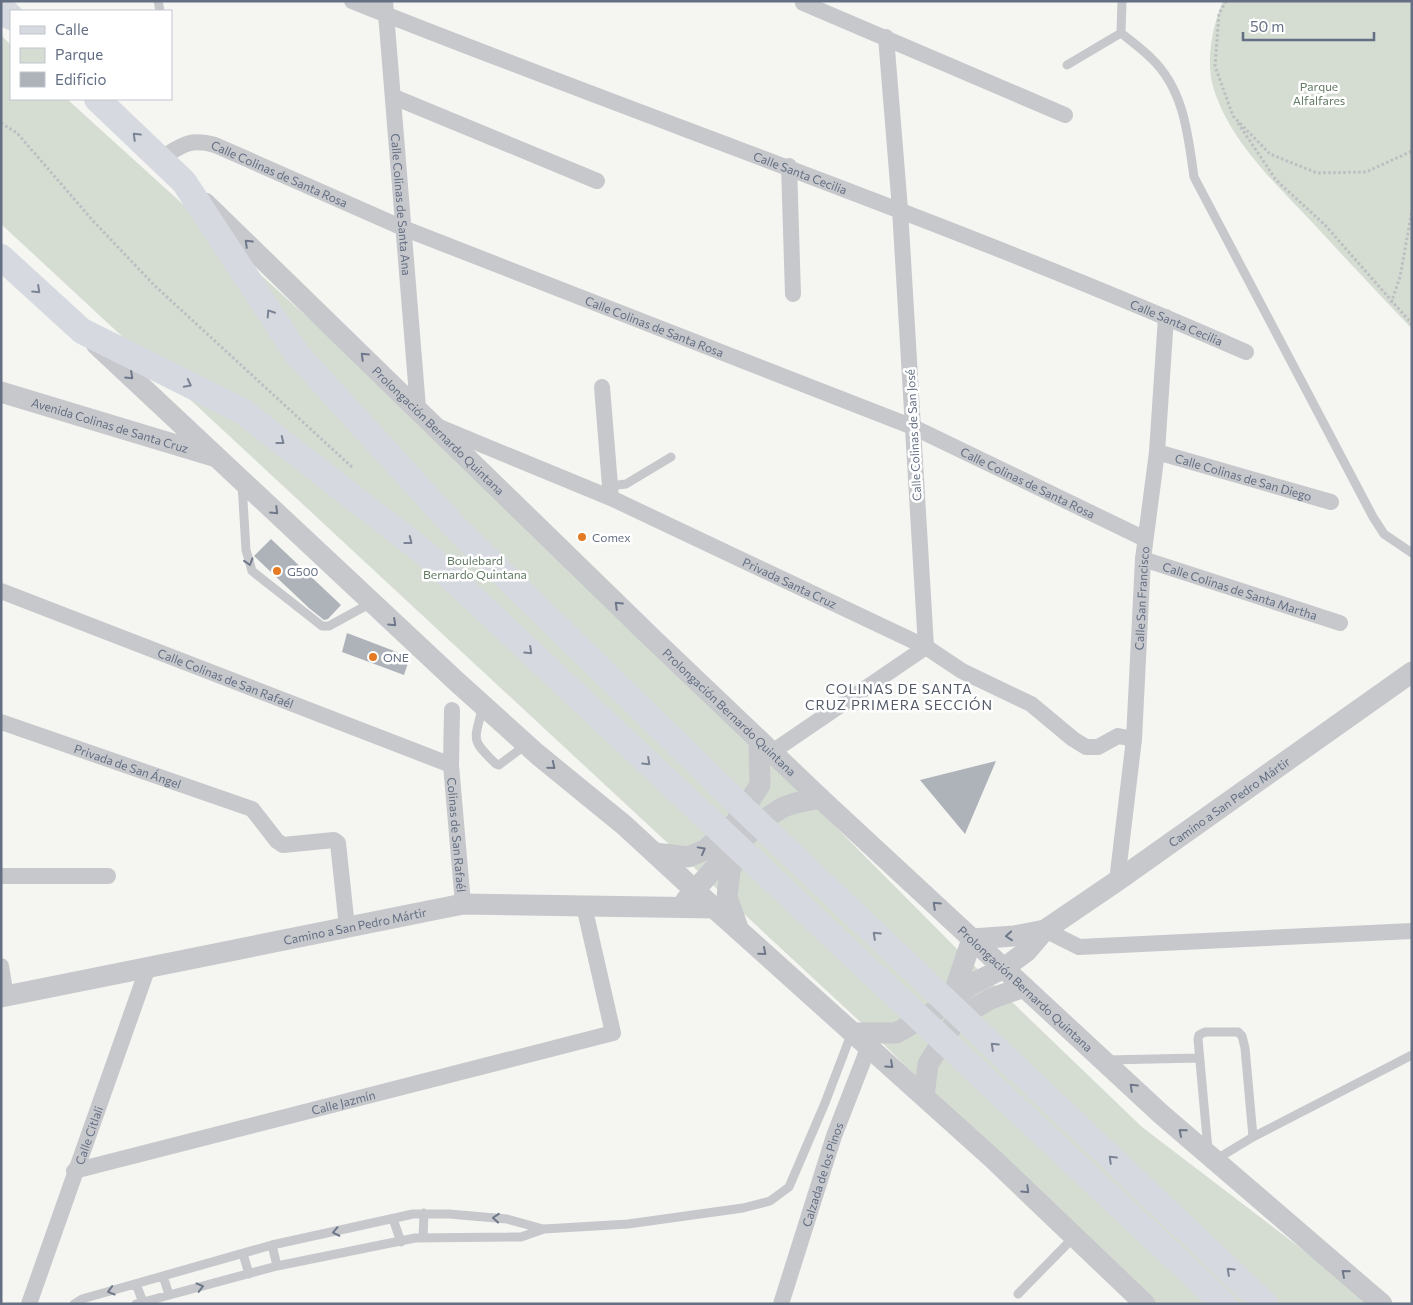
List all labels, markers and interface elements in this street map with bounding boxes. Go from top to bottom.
legend [10,10,172,100]
scale bar [1243,10,1374,42]
text: 50 m [1250,17,1284,35]
text: Calle [55,20,89,38]
text: Parque [55,45,103,63]
text: Edificio [55,70,106,88]
park label: Parque Alfalfares [1293,79,1345,107]
one-way arrow [132,133,141,142]
street label: Calle Colinas de Santa Ana [389,133,414,276]
street label: Calle Colinas de Santa Rosa [209,137,350,210]
street label: Calle Santa Cecilia [752,148,849,197]
one-way arrow [244,240,253,249]
one-way arrow [31,284,40,293]
street label: Calle Colinas de Santa Rosa [583,293,726,360]
street label: Calle Santa Cecilia [1128,296,1225,348]
one-way arrow [267,309,276,319]
one-way arrow [361,353,370,362]
street label: Prolongación Bernardo Quintana [370,363,507,498]
street label: Calle Colinas de San José [903,369,924,501]
one-way arrow [125,370,134,379]
one-way arrow [183,378,192,388]
street label: Avenida Colinas de Santa Cruz [30,395,190,455]
one-way arrow [275,436,284,444]
street label: Calle Colinas de Santa Rosa [958,444,1097,521]
street label: Calle Colinas de San Diego [1173,451,1314,503]
one-way arrow [269,505,278,514]
place label: Comex [592,530,631,544]
marker: Comex [576,531,588,543]
one-way arrow [403,535,412,543]
street label: Calle San Francisco [1131,545,1152,650]
park label: Boulebard Bernardo Quintana [423,553,527,581]
street label: Privada Santa Cruz [740,554,839,611]
one-way arrow [244,557,254,566]
street label: Calle Colinas de Santa Martha [1161,559,1319,622]
place label: G500 [287,564,319,578]
marker: G500 [271,565,283,577]
one-way arrow [614,602,623,611]
one-way arrow [387,617,396,626]
street label: Calle Colinas de San Rafaél [156,645,296,711]
one-way arrow [523,645,532,654]
street label: Prolongación Bernardo Quintana [660,645,799,779]
place label: ONE [383,650,409,664]
marker: ONE [367,651,379,663]
district label: COLINAS DE SANTA CRUZ PRIMERA SECCIÓN [805,680,993,713]
street label: Privada de San Ángel [72,741,183,791]
street label: Camino a San Pedro Mártir [1166,754,1293,849]
one-way arrow [642,756,651,765]
one-way arrow [547,761,556,770]
street label: Colinas de San Rafaél [445,777,469,893]
one-way arrow [696,847,705,857]
one-way arrow [933,902,942,911]
street label: Camino a San Pedro Mártir [282,905,428,947]
street label: Prolongación Bernardo Quintana [955,923,1096,1054]
one-way arrow [1004,931,1012,942]
one-way arrow [873,932,882,941]
one-way arrow [758,947,767,956]
one-way arrow [991,1043,1000,1052]
one-way arrow [884,1059,893,1068]
one-way arrow [1129,1084,1138,1093]
street label: Calle Jazmín [310,1087,377,1117]
street label: Calle Citlali [72,1104,105,1166]
street label: Calzada de los Pinos [799,1120,846,1228]
one-way arrow [1179,1130,1188,1138]
one-way arrow [1108,1156,1117,1165]
one-way arrow [1021,1184,1030,1193]
one-way arrow [492,1213,500,1224]
one-way arrow [331,1226,340,1236]
one-way arrow [1226,1267,1235,1276]
one-way arrow [1341,1269,1350,1278]
one-way arrow [195,1282,204,1293]
one-way arrow [107,1285,116,1295]

